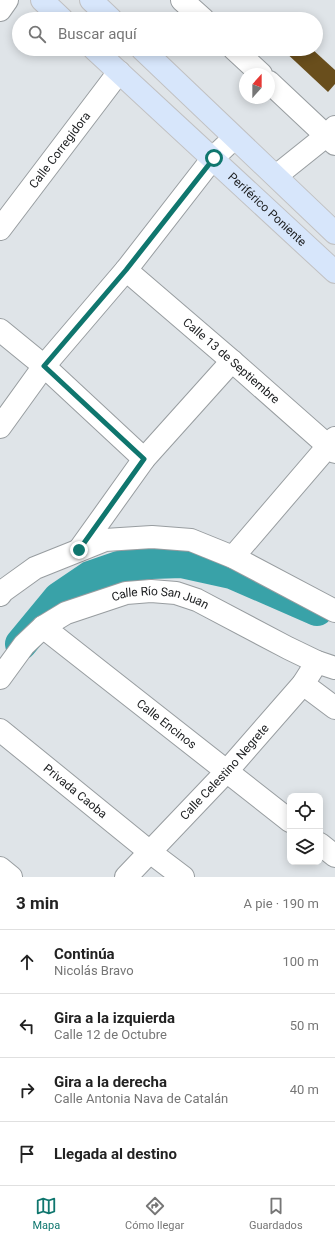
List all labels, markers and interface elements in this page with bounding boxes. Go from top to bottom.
search box [12,12,323,56]
icon: search [26,23,48,45]
text: Buscar aquí [58,25,137,43]
north arrow [239,68,275,104]
street label: Calle Corregidora [26,109,93,191]
route start [205,149,223,167]
street label: Periférico Poniente [225,170,309,249]
street label: Calle 13 de Septiembre [180,315,282,407]
route end [70,541,88,559]
street label: Calle Río San Juan [110,584,211,612]
street label: Calle Encinos [134,696,199,752]
street label: Calle Celestino Negrete [177,721,272,823]
street label: Privada Caoba [41,761,110,821]
map controls [287,793,323,865]
button: locate [287,793,323,829]
button: layers [287,829,323,865]
text: 3 min [16,893,59,913]
text: A pie · 190 m [244,896,319,911]
text: Continúa [54,945,115,963]
icon: ahead [16,951,38,973]
text: 100 m [282,954,319,969]
text: Nicolás Bravo [54,963,134,978]
text: Gira a la izquierda [54,1009,175,1027]
icon: left [16,1015,38,1037]
text: 50 m [290,1018,319,1033]
text: Calle 12 de Octubre [54,1027,167,1042]
text: Gira a la derecha [54,1073,167,1091]
icon: right [16,1079,38,1101]
text: 40 m [290,1082,319,1097]
text: Calle Antonia Nava de Catalán [54,1091,228,1106]
icon: arrive [16,1143,38,1165]
text: Llegada al destino [54,1145,177,1163]
tab: Mapa [32,1195,60,1232]
tab: Cómo llegar [125,1195,184,1232]
tab: Guardados [249,1195,303,1232]

